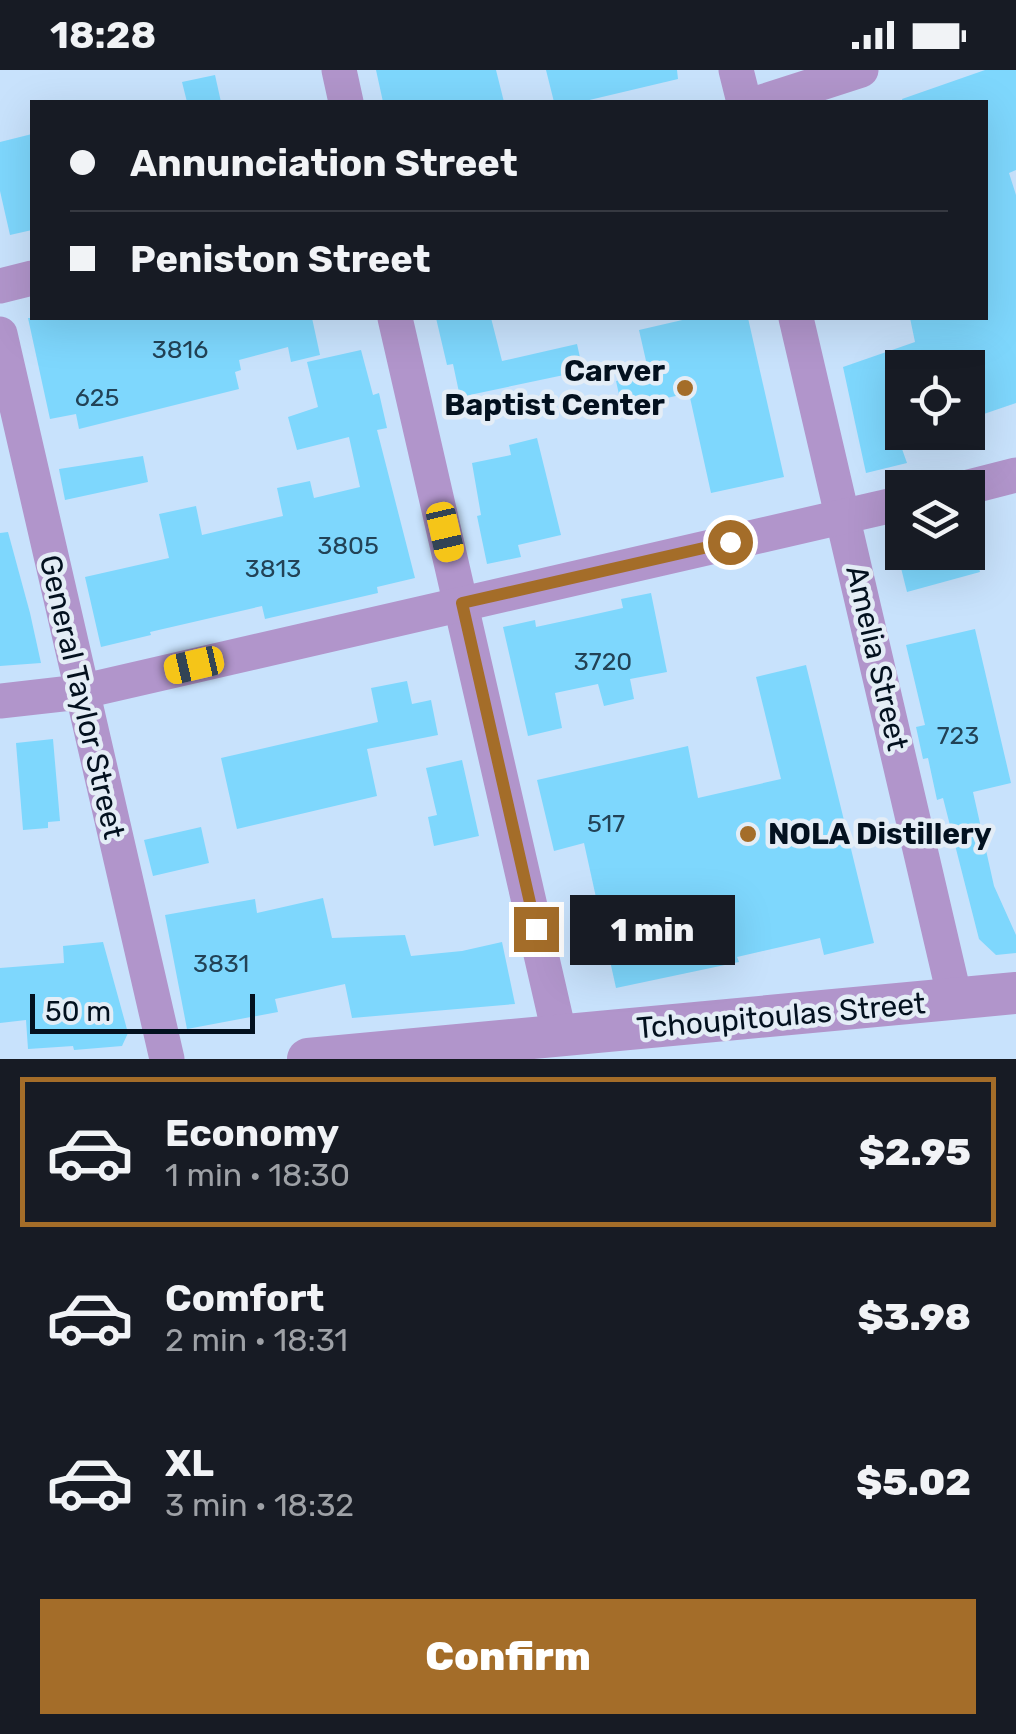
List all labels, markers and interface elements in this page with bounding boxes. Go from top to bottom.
text: 18:28 [50,12,156,58]
text: Annunciation Street [130,140,518,186]
text: Peniston Street [130,236,431,282]
house number: 3816 [152,335,208,364]
map controls [885,350,985,570]
button: locate [885,350,985,450]
place label: Carver Baptist Center [444,353,665,423]
marker: Carver Baptist Center [674,377,696,399]
house number: 625 [75,383,119,412]
button: layers [885,470,985,570]
car [424,499,466,565]
route start [708,520,753,565]
house number: 3805 [317,531,379,560]
street label: General Taylor Street [32,551,132,843]
house number: 3813 [245,554,301,583]
street label: Amelia Street [838,562,916,754]
car [161,644,227,686]
house number: 3720 [574,647,632,676]
house number: 723 [937,721,979,750]
house number: 517 [587,809,625,838]
place label: NOLA Distillery [768,816,992,852]
marker: NOLA Distillery [737,823,759,845]
callout: 1 min [571,894,736,964]
route end [514,907,559,952]
text: 1 min [611,911,694,949]
house number: 3831 [193,949,249,978]
street label: Tchoupitoulas Street [635,985,927,1047]
scale bar [30,989,255,1034]
text: 50 m [45,995,111,1028]
icon: car [45,1107,135,1197]
text: Economy [165,1110,339,1156]
text: $2.95 [859,1129,971,1175]
text: 1 min · 18:30 [165,1156,350,1194]
icon: car [45,1272,135,1362]
text: Comfort [165,1275,324,1321]
text: $3.98 [857,1294,971,1340]
text: 2 min · 18:31 [165,1321,348,1359]
icon: car [45,1437,135,1527]
text: XL [165,1440,214,1486]
text: $5.02 [856,1459,971,1505]
text: 3 min · 18:32 [165,1486,354,1524]
button: Confirm [40,1599,976,1714]

